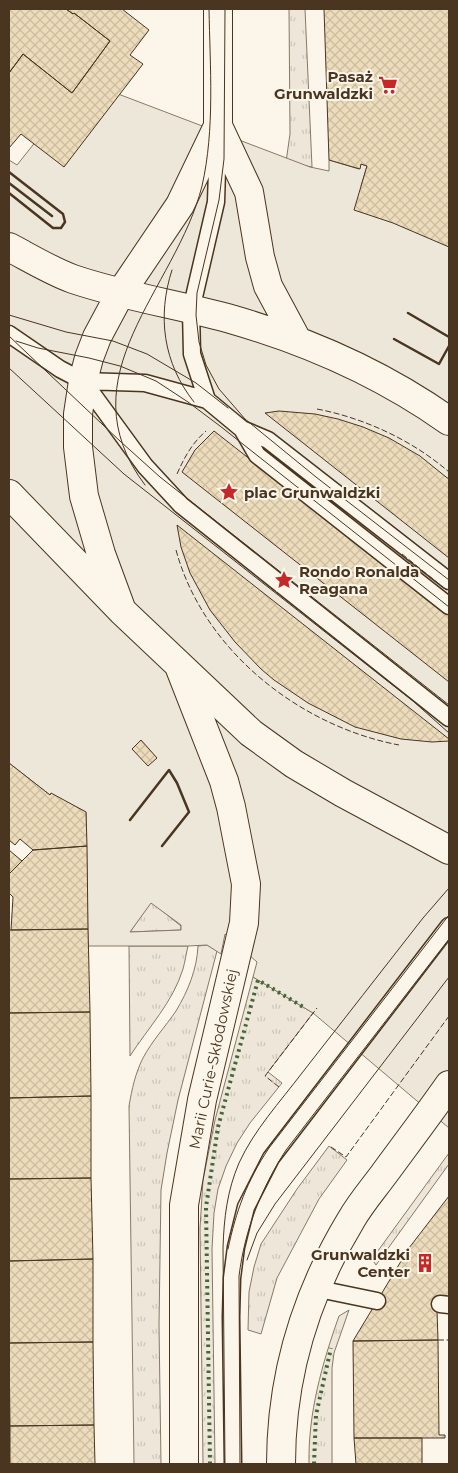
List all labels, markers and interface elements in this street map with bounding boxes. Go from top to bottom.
place label: Pasaż Grunwaldzki [274,67,373,103]
supermarket icon: Pasaż Grunwaldzki [377,74,399,96]
place icon: plac Grunwaldzki [218,481,240,503]
place label: plac Grunwaldzki [244,483,380,502]
place label: Rondo Ronalda Reagana [299,562,419,598]
place icon: Rondo Ronalda Reagana [273,569,295,591]
street label: Marii Curie-Skłodowskiej [185,967,241,1151]
place label: Grunwaldzki Center [311,1245,411,1281]
building icon: Grunwaldzki Center [414,1252,436,1274]

